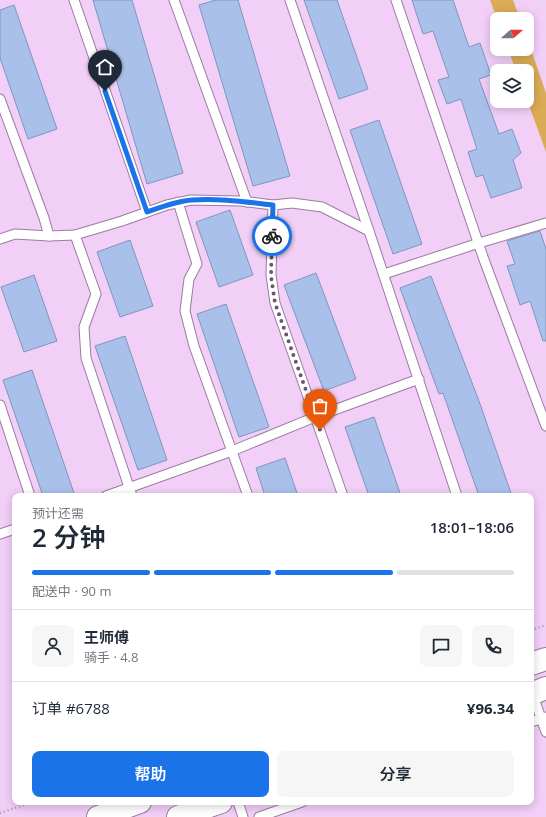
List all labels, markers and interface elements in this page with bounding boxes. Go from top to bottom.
north arrow [490,12,534,56]
map controls [490,12,534,108]
pin [88,50,122,91]
icon: home [94,56,116,78]
button: layers [490,64,534,108]
courier [252,216,292,256]
icon: bike [261,225,283,247]
pin [303,389,337,430]
icon: bag [309,395,331,417]
text: 预计还需 [32,504,84,522]
text: 18:01–18:06 [430,517,514,537]
text: 2 分钟 [32,519,106,555]
text: 配送中 · 90 m [32,582,111,600]
button: person [32,625,74,667]
button: chat [420,625,462,667]
button: phone [472,625,514,667]
text: 王师傅 [84,627,129,647]
text: 骑手 · 4.8 [84,648,138,666]
text: 订单 #6788 [32,698,110,718]
text: ¥96.34 [467,698,514,718]
button: 帮助 [32,751,269,797]
button: 分享 [277,751,514,797]

